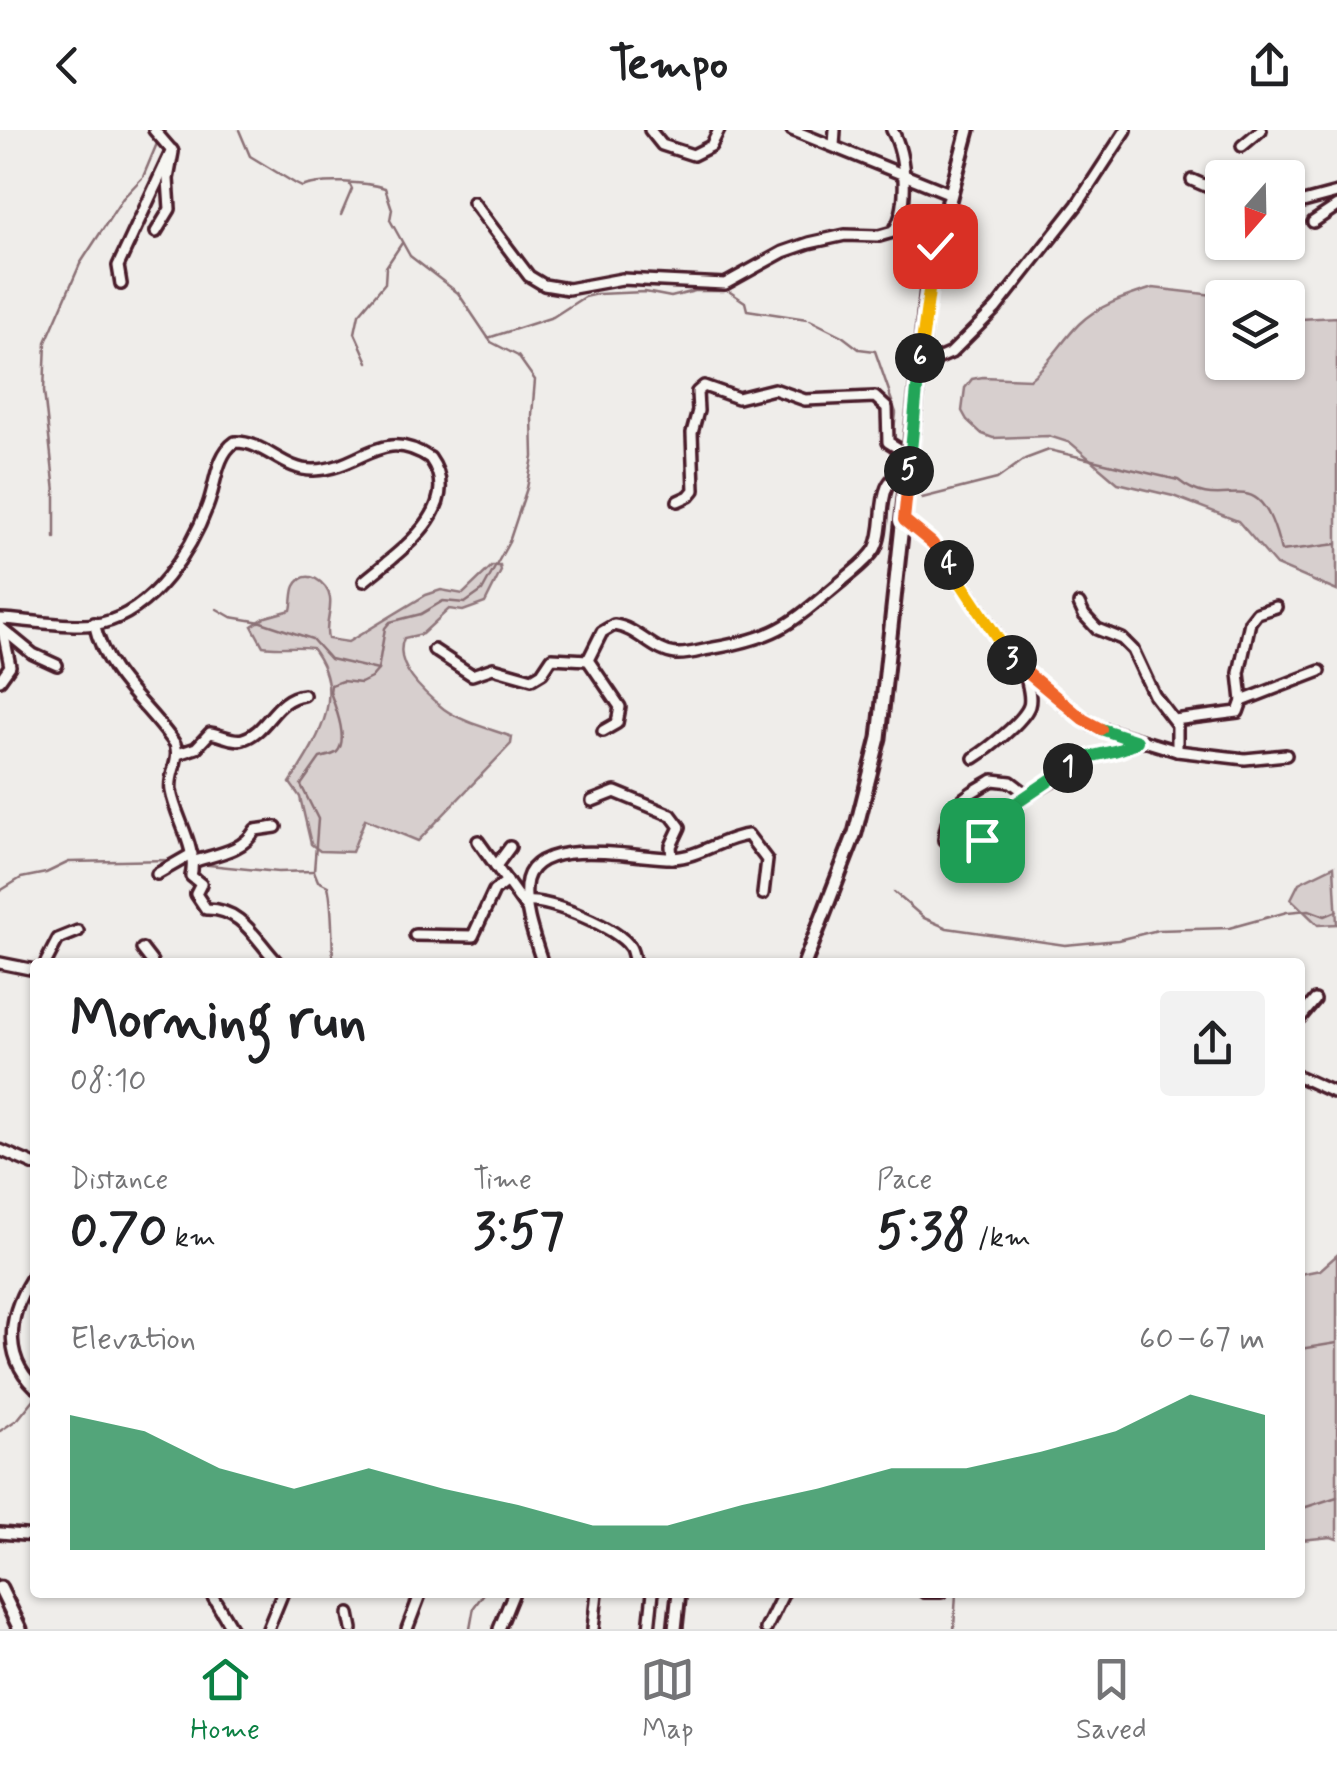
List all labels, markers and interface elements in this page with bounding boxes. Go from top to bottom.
text: Tempo [609,36,728,95]
icon: back [40,38,95,93]
icon: share [1242,38,1297,93]
north arrow [1205,160,1305,260]
map controls [1205,160,1305,380]
pin [893,204,978,289]
icon: check [908,219,963,274]
button: layers [1205,280,1305,380]
pin: 6 [895,333,945,383]
text: 6 [913,339,927,376]
pin: 5 [884,446,934,496]
text: 5 [901,452,917,489]
pin: 4 [924,540,974,590]
text: 4 [941,546,957,583]
pin: 3 [987,635,1037,685]
text: 3 [1006,641,1018,678]
pin: 1 [1043,743,1093,793]
text: 1 [1062,749,1074,786]
pin [940,798,1025,883]
icon: arrive [955,813,1010,868]
text: Morning run [70,986,367,1058]
button: share [1160,991,1265,1096]
text: 08:10 [70,1060,147,1102]
text: Distance [70,1162,168,1199]
text: Time [473,1162,532,1199]
text: Pace [877,1162,932,1199]
text: 0.70 [70,1199,167,1265]
text: 3:57 [473,1199,564,1265]
text: 5:38 [877,1199,970,1265]
text: km [167,1220,216,1257]
text: /km [970,1220,1031,1257]
text: Elevation [70,1318,196,1360]
text: 60–67 m [1139,1318,1265,1360]
tab: Home [190,1652,260,1749]
tab: Map [640,1652,695,1749]
tab: Saved [1076,1652,1147,1749]

